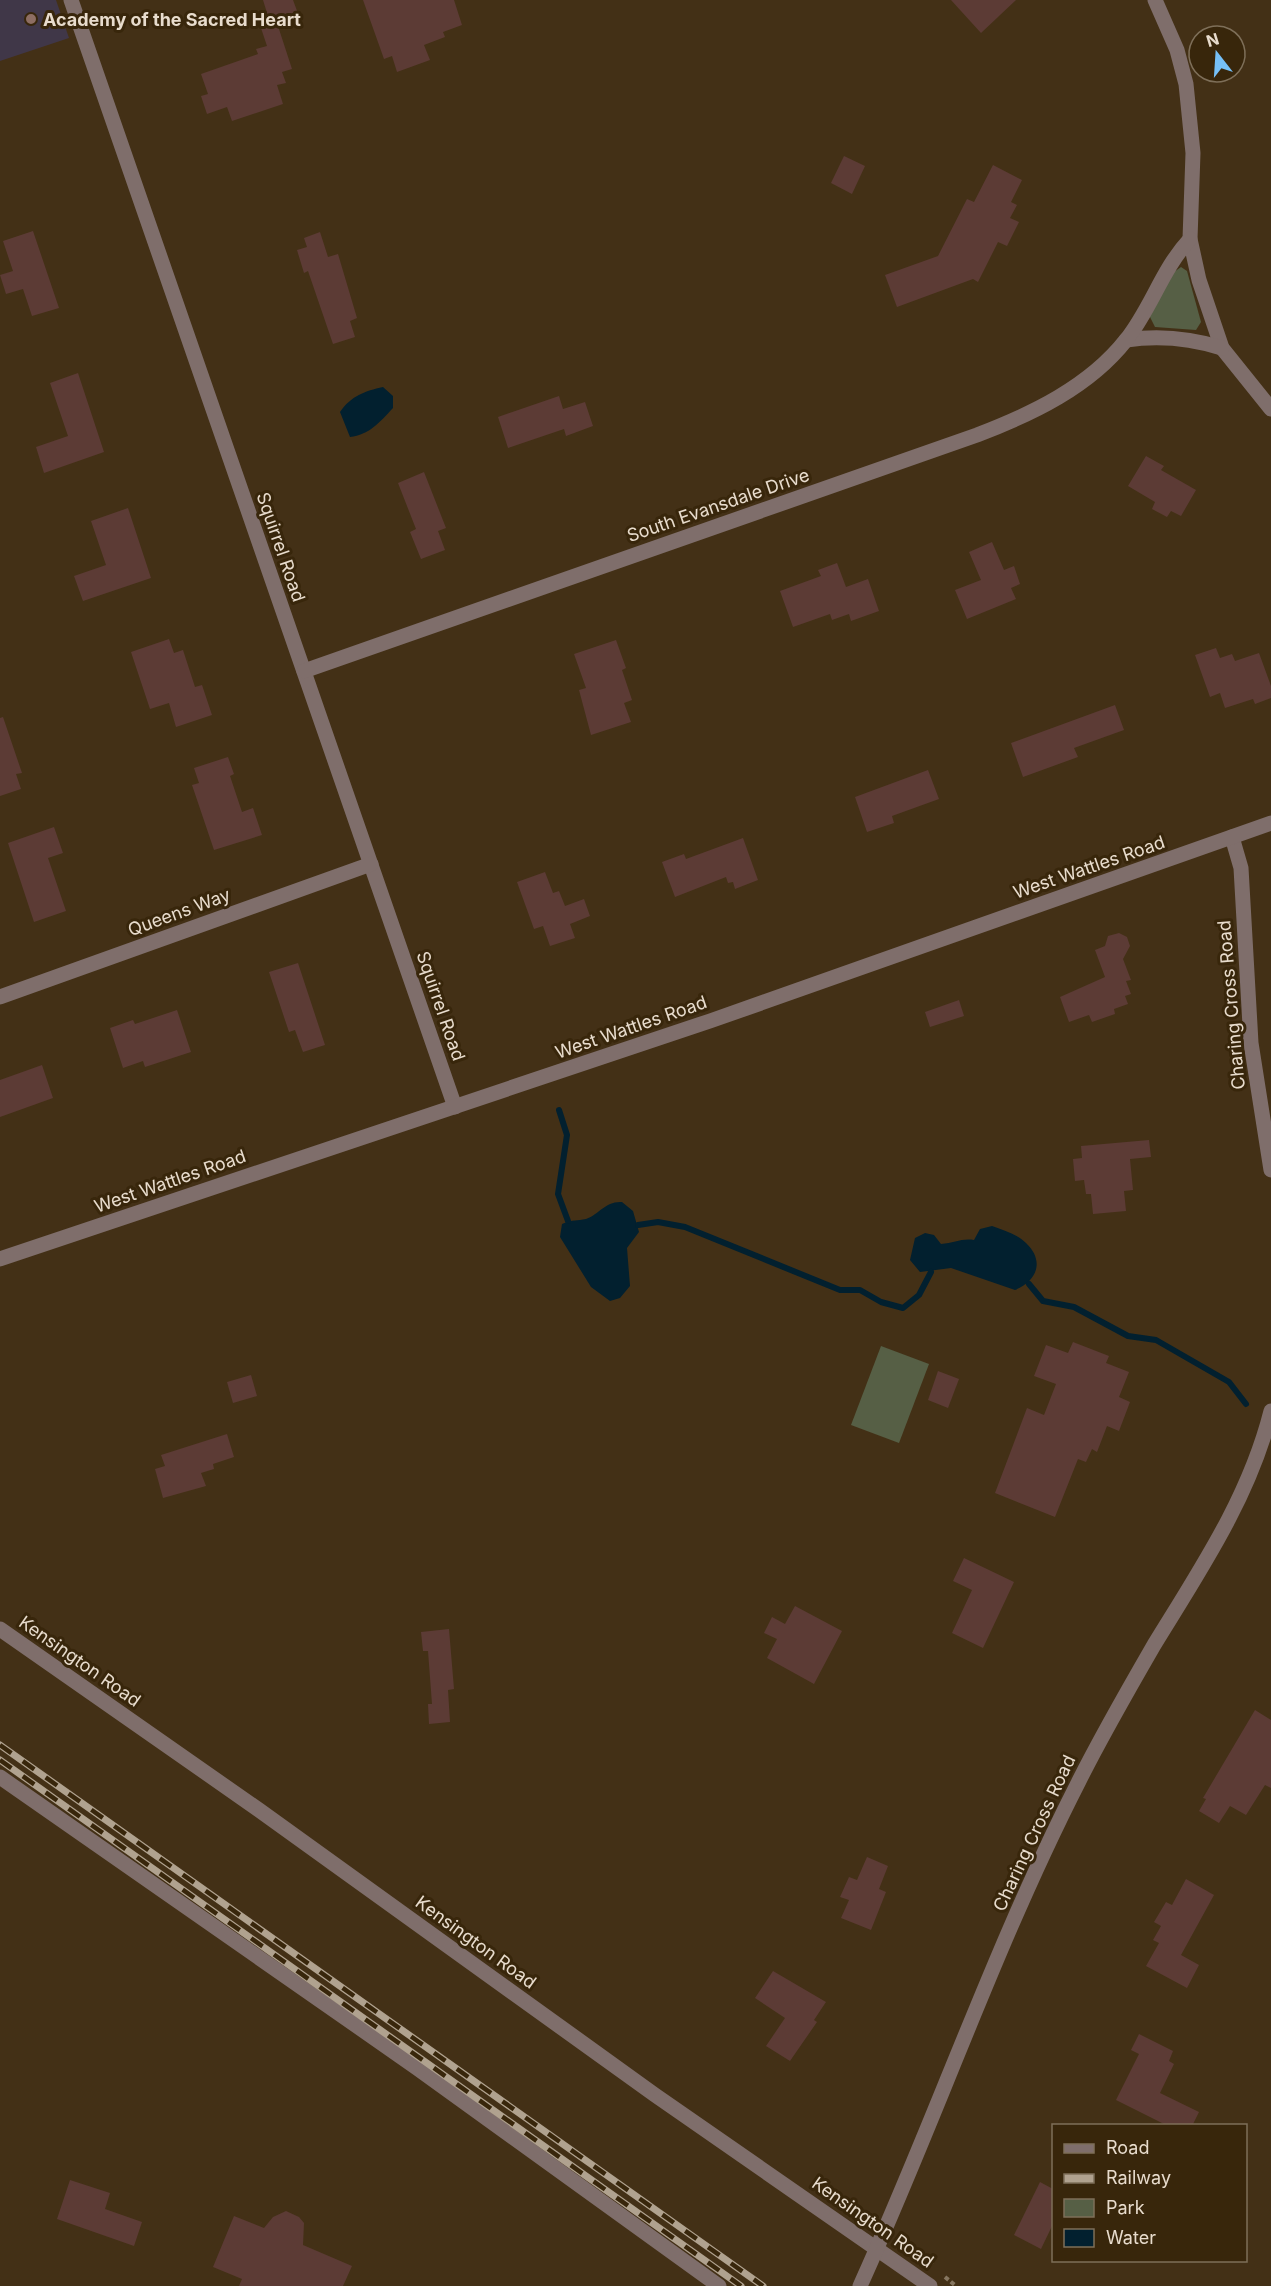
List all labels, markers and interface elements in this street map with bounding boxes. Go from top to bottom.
place label: Academy of the Sacred Heart [43,9,301,30]
marker: Academy of the Sacred Heart [24,12,38,26]
north arrow [1187,24,1247,84]
text: N [1204,28,1221,51]
street label: South Evansdale Drive [624,464,812,546]
street label: Squirrel Road [252,489,310,605]
street label: West Wattles Road [1010,831,1168,903]
street label: Queens Way [125,884,233,940]
street label: Charing Cross Road [1213,919,1249,1091]
street label: Squirrel Road [412,948,470,1064]
street label: West Wattles Road [552,991,710,1063]
street label: West Wattles Road [91,1145,249,1217]
street label: Kensington Road [15,1611,145,1711]
street label: Charing Cross Road [989,1752,1079,1914]
street label: Kensington Road [412,1891,540,1993]
legend [1052,2124,1247,2262]
text: Road [1106,2137,1149,2158]
text: Railway [1106,2167,1171,2188]
street label: Kensington Road [808,2172,938,2272]
text: Park [1106,2197,1145,2218]
text: Water [1106,2227,1156,2248]

